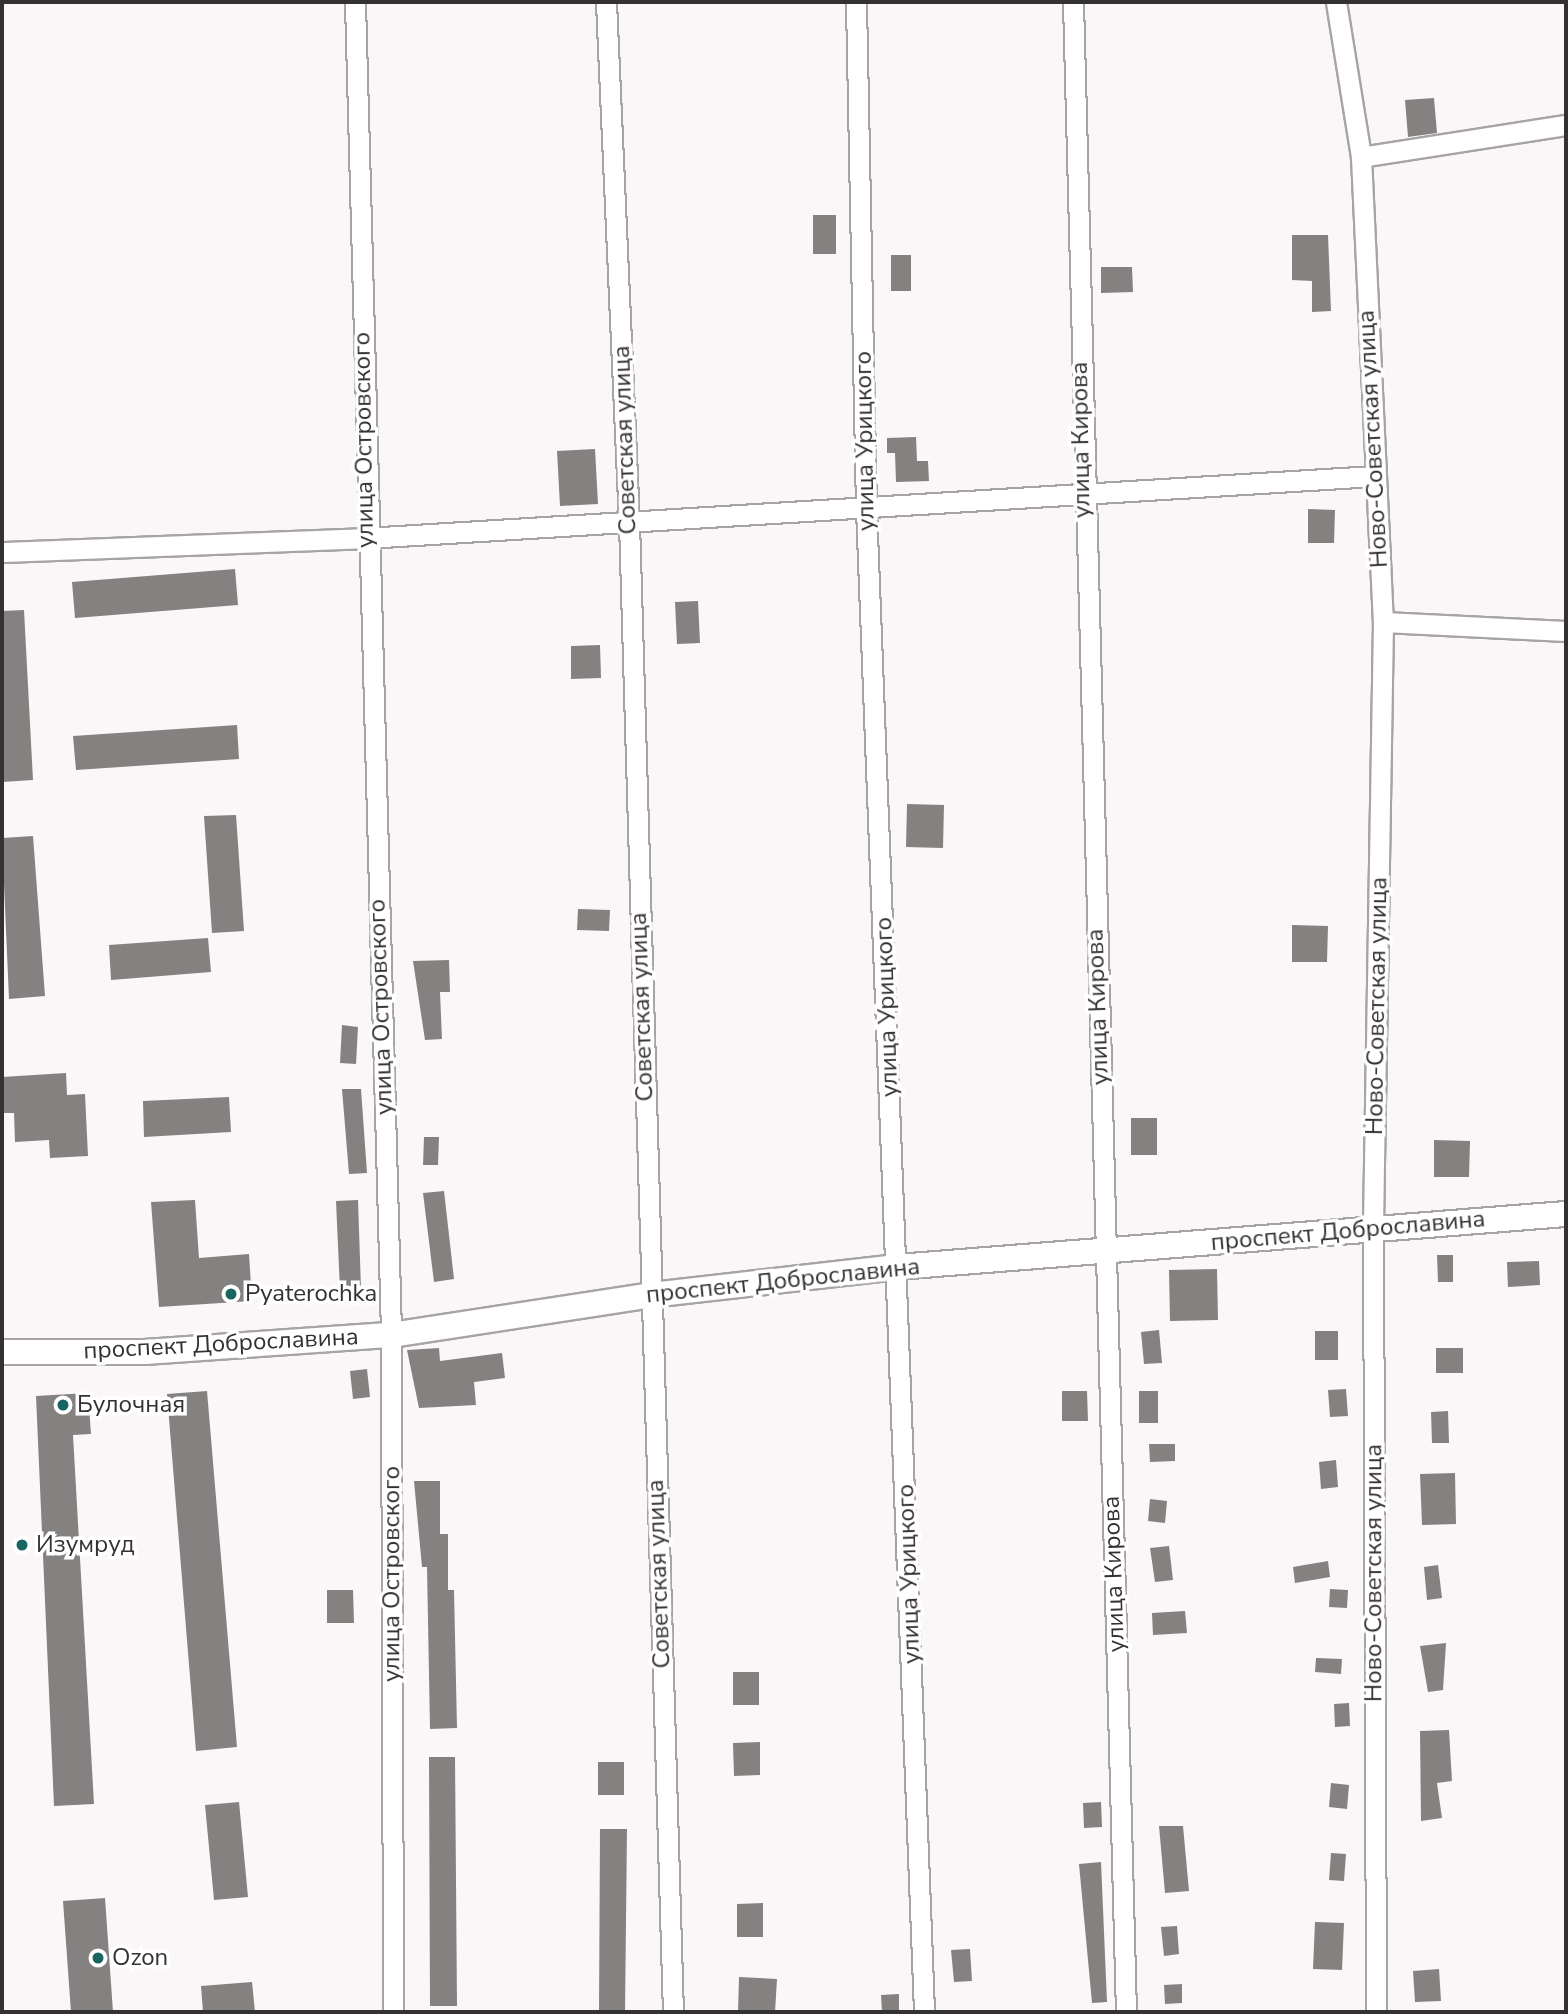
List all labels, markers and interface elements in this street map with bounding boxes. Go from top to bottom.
street label: Ново-Советская улица [1352,309,1394,569]
street label: улица Островского [348,332,380,548]
street label: Советская улица [607,345,643,535]
street label: улица Урицкого [849,351,881,531]
street label: улица Кирова [1065,362,1097,518]
street label: Ново-Советская улица [1360,877,1394,1135]
street label: улица Островского [363,899,399,1115]
street label: Советская улица [624,912,660,1102]
street label: улица Урицкого [869,916,905,1098]
street label: улица Кирова [1081,928,1115,1086]
street label: проспект Доброславина [1209,1205,1487,1257]
street label: проспект Доброславина [644,1252,922,1310]
place label: Pyaterochka [245,1280,377,1308]
marker: Pyaterochka [223,1286,239,1302]
street label: проспект Доброславина [83,1322,359,1366]
place label: Булочная [77,1391,185,1419]
marker: Булочная [55,1397,71,1413]
street label: Ново-Советская улица [1360,1444,1388,1702]
street label: улица Островского [378,1466,406,1682]
street label: Советская улица [641,1479,677,1669]
street label: улица Урицкого [891,1483,927,1665]
street label: улица Кирова [1097,1495,1131,1653]
place label: Изумруд [36,1531,135,1559]
marker: Изумруд [14,1537,30,1553]
place label: Ozon [112,1944,168,1972]
marker: Ozon [90,1950,106,1966]

